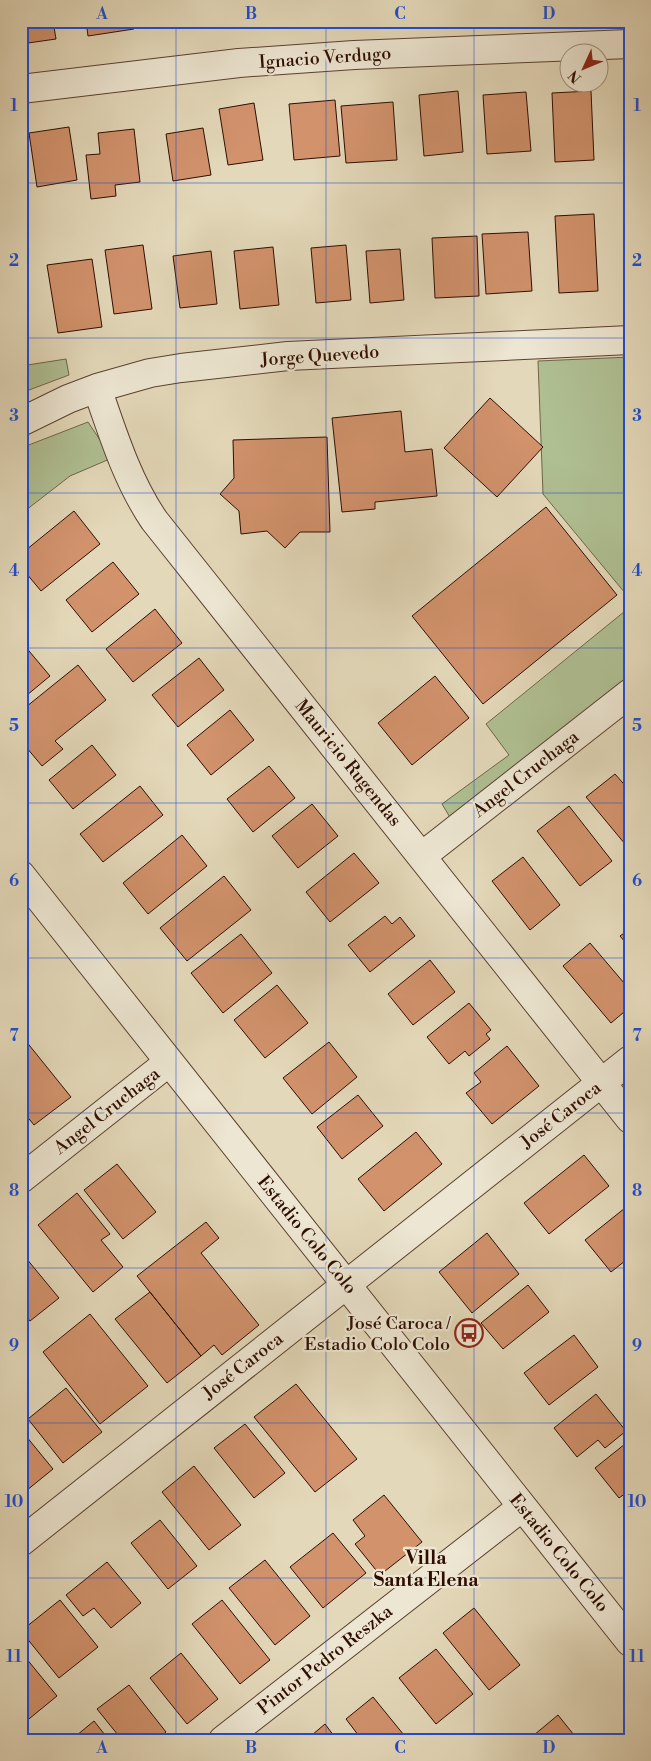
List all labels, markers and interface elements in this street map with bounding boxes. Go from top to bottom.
text: A [95,4,108,24]
text: B [245,4,257,24]
text: C [394,4,406,24]
text: D [543,4,556,24]
street label: Ignacio Verdugo [258,42,392,74]
north arrow [558,42,608,92]
text: N [565,66,586,87]
text: 1 [10,96,18,116]
text: 1 [633,96,641,116]
text: 2 [9,251,19,271]
text: 2 [632,251,642,271]
street label: Jorge Quevedo [259,340,380,372]
text: 3 [9,406,19,426]
text: 3 [632,406,642,426]
text: 4 [9,561,20,581]
text: 4 [632,561,643,581]
street label: Mauricio Rugendas [290,695,406,831]
text: 5 [9,716,19,736]
text: 5 [632,716,642,736]
street label: Angel Cruchaga [468,725,584,823]
text: 6 [9,871,19,891]
text: 6 [632,871,642,891]
text: 7 [9,1026,19,1046]
text: 7 [632,1026,642,1046]
street label: Angel Cruchaga [49,1062,165,1160]
street label: José Caroca [515,1076,607,1154]
street label: Estadio Colo Colo [252,1171,362,1299]
text: 8 [9,1181,19,1201]
text: 8 [632,1181,642,1201]
place label: José Caroca / Estadio Colo Colo [304,1312,452,1356]
bus stop icon: José Caroca / Estadio Colo Colo [454,1318,484,1348]
street label: José Caroca [197,1327,289,1405]
text: 9 [9,1336,19,1356]
text: 9 [632,1336,642,1356]
street label: Estadio Colo Colo [504,1489,614,1617]
text: 10 [5,1492,23,1512]
text: 10 [628,1492,646,1512]
district label: Villa Santa Elena [374,1546,479,1592]
street label: Pintor Pedro Reszka [253,1599,398,1720]
text: 11 [6,1647,22,1667]
text: 11 [629,1647,645,1667]
text: A [95,1738,108,1758]
text: B [245,1738,257,1758]
text: C [394,1738,406,1758]
text: D [543,1738,556,1758]

